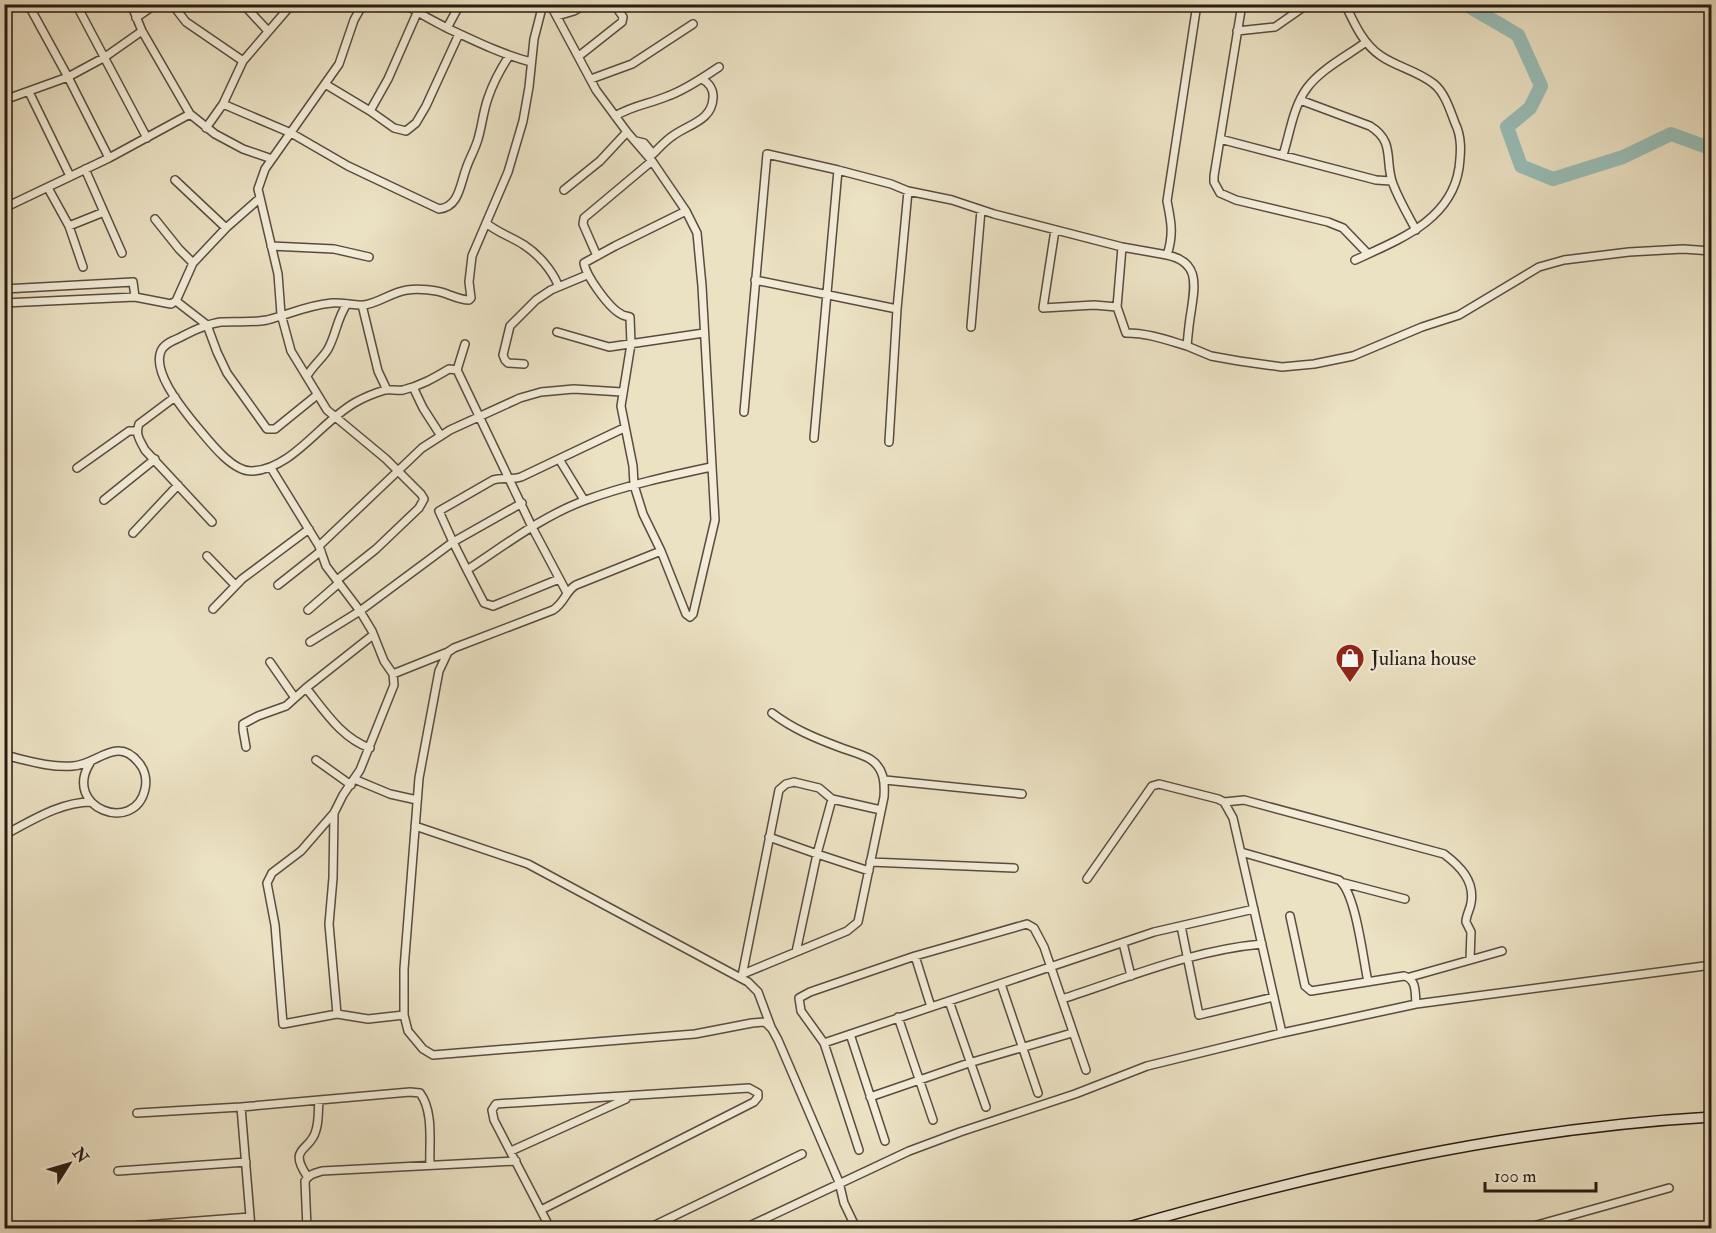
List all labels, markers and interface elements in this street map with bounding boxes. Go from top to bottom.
shop icon: Juliana house [1334,642,1366,684]
place label: Juliana house [1370,646,1476,671]
north arrow [39,1134,99,1194]
text: N [67,1143,93,1168]
scale bar [1485,1155,1596,1193]
text: 100 m [1494,1165,1537,1188]

